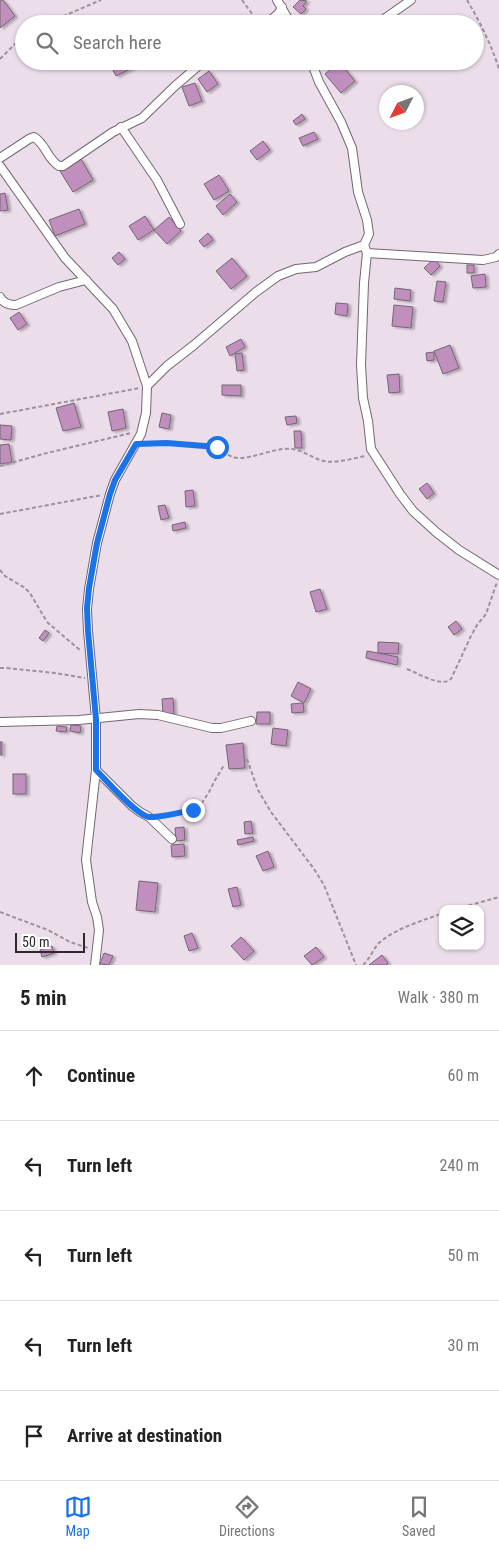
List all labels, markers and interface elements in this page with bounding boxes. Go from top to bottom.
search box [15,15,484,70]
icon: search [33,29,61,57]
text: Search here [73,31,161,54]
north arrow [379,85,424,130]
route start [206,436,229,459]
route end [182,799,205,822]
map controls [439,905,484,950]
button: layers [439,905,484,950]
scale bar [15,930,85,953]
text: 50 m [22,934,50,950]
text: 5 min [20,986,67,1010]
text: Walk · 380 m [398,988,479,1007]
icon: ahead [20,1062,48,1090]
text: Continue [67,1064,135,1087]
text: 60 m [447,1066,479,1085]
icon: left [20,1152,48,1180]
text: Turn left [67,1154,132,1177]
text: 240 m [440,1156,479,1175]
icon: left [20,1242,48,1270]
text: Turn left [67,1244,132,1267]
text: 50 m [447,1246,479,1265]
icon: left [20,1332,48,1360]
text: Turn left [67,1334,132,1357]
text: 30 m [447,1336,479,1355]
icon: arrive [20,1422,48,1450]
text: Arrive at destination [67,1424,222,1447]
tab: Map [64,1493,92,1539]
tab: Directions [219,1493,275,1539]
tab: Saved [402,1493,435,1539]

